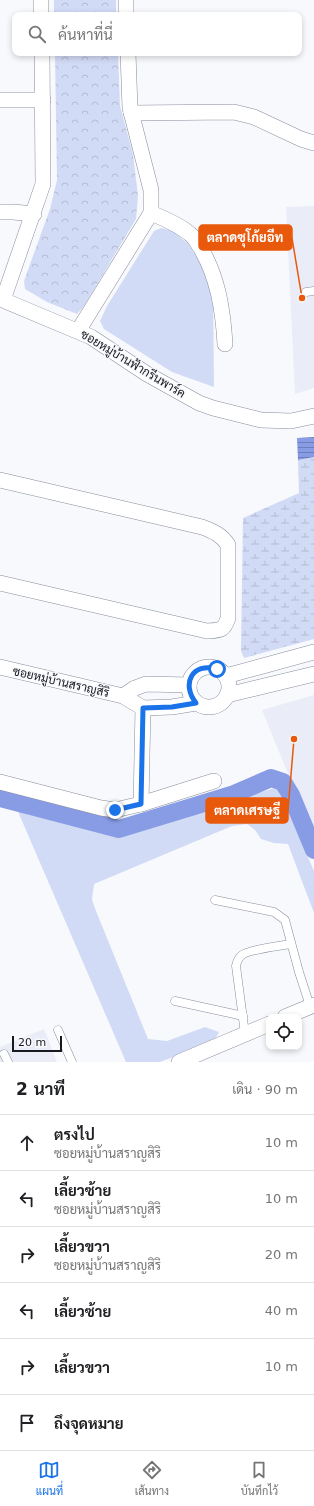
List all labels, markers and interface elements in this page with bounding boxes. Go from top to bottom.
search box [12,12,302,56]
icon: search [26,23,48,45]
text: ค้นหาที่นี่ [58,26,113,44]
callout: ตลาดซุโก้ยอีท [199,225,292,250]
text: ตลาดซุโก้ยอีท [207,228,283,248]
street label: ซอยหมู่บ้านฟ้ากรีนพาร์ค [78,326,188,402]
route start [208,660,226,678]
street label: ซอยหมู่บ้านสราญสิริ [11,664,111,701]
callout: ตลาดเศรษฐี [206,798,288,823]
route end [106,801,124,819]
text: ตลาดเศรษฐี [214,801,280,820]
map controls [266,1014,302,1050]
button: locate [266,1014,302,1050]
scale bar [12,1034,62,1053]
text: 20 m [18,1036,46,1049]
text: 2 นาที [16,1079,65,1099]
text: เดิน · 90 m [232,1082,298,1097]
text: ตรงไป [54,1126,95,1144]
icon: ahead [16,1132,38,1154]
text: 10 m [265,1135,298,1150]
text: ซอยหมู่บ้านสราญสิริ [54,1146,161,1161]
text: เลี้ยวซ้าย [54,1182,111,1200]
icon: left [16,1188,38,1210]
text: 10 m [265,1191,298,1206]
text: ซอยหมู่บ้านสราญสิริ [54,1202,161,1217]
text: เลี้ยวขวา [54,1238,110,1256]
icon: right [16,1244,38,1266]
text: 20 m [265,1247,298,1262]
text: ซอยหมู่บ้านสราญสิริ [54,1258,161,1273]
icon: left [16,1300,38,1322]
text: เลี้ยวซ้าย [54,1303,111,1321]
text: 40 m [265,1303,298,1318]
icon: right [16,1356,38,1378]
text: เลี้ยวขวา [54,1359,110,1377]
text: 10 m [265,1359,298,1374]
icon: arrive [16,1412,38,1434]
text: ถึงจุดหมาย [54,1415,124,1433]
tab: แผนที่ [36,1459,63,1498]
tab: เส้นทาง [135,1459,169,1498]
tab: บันทึกไว้ [241,1459,278,1498]

